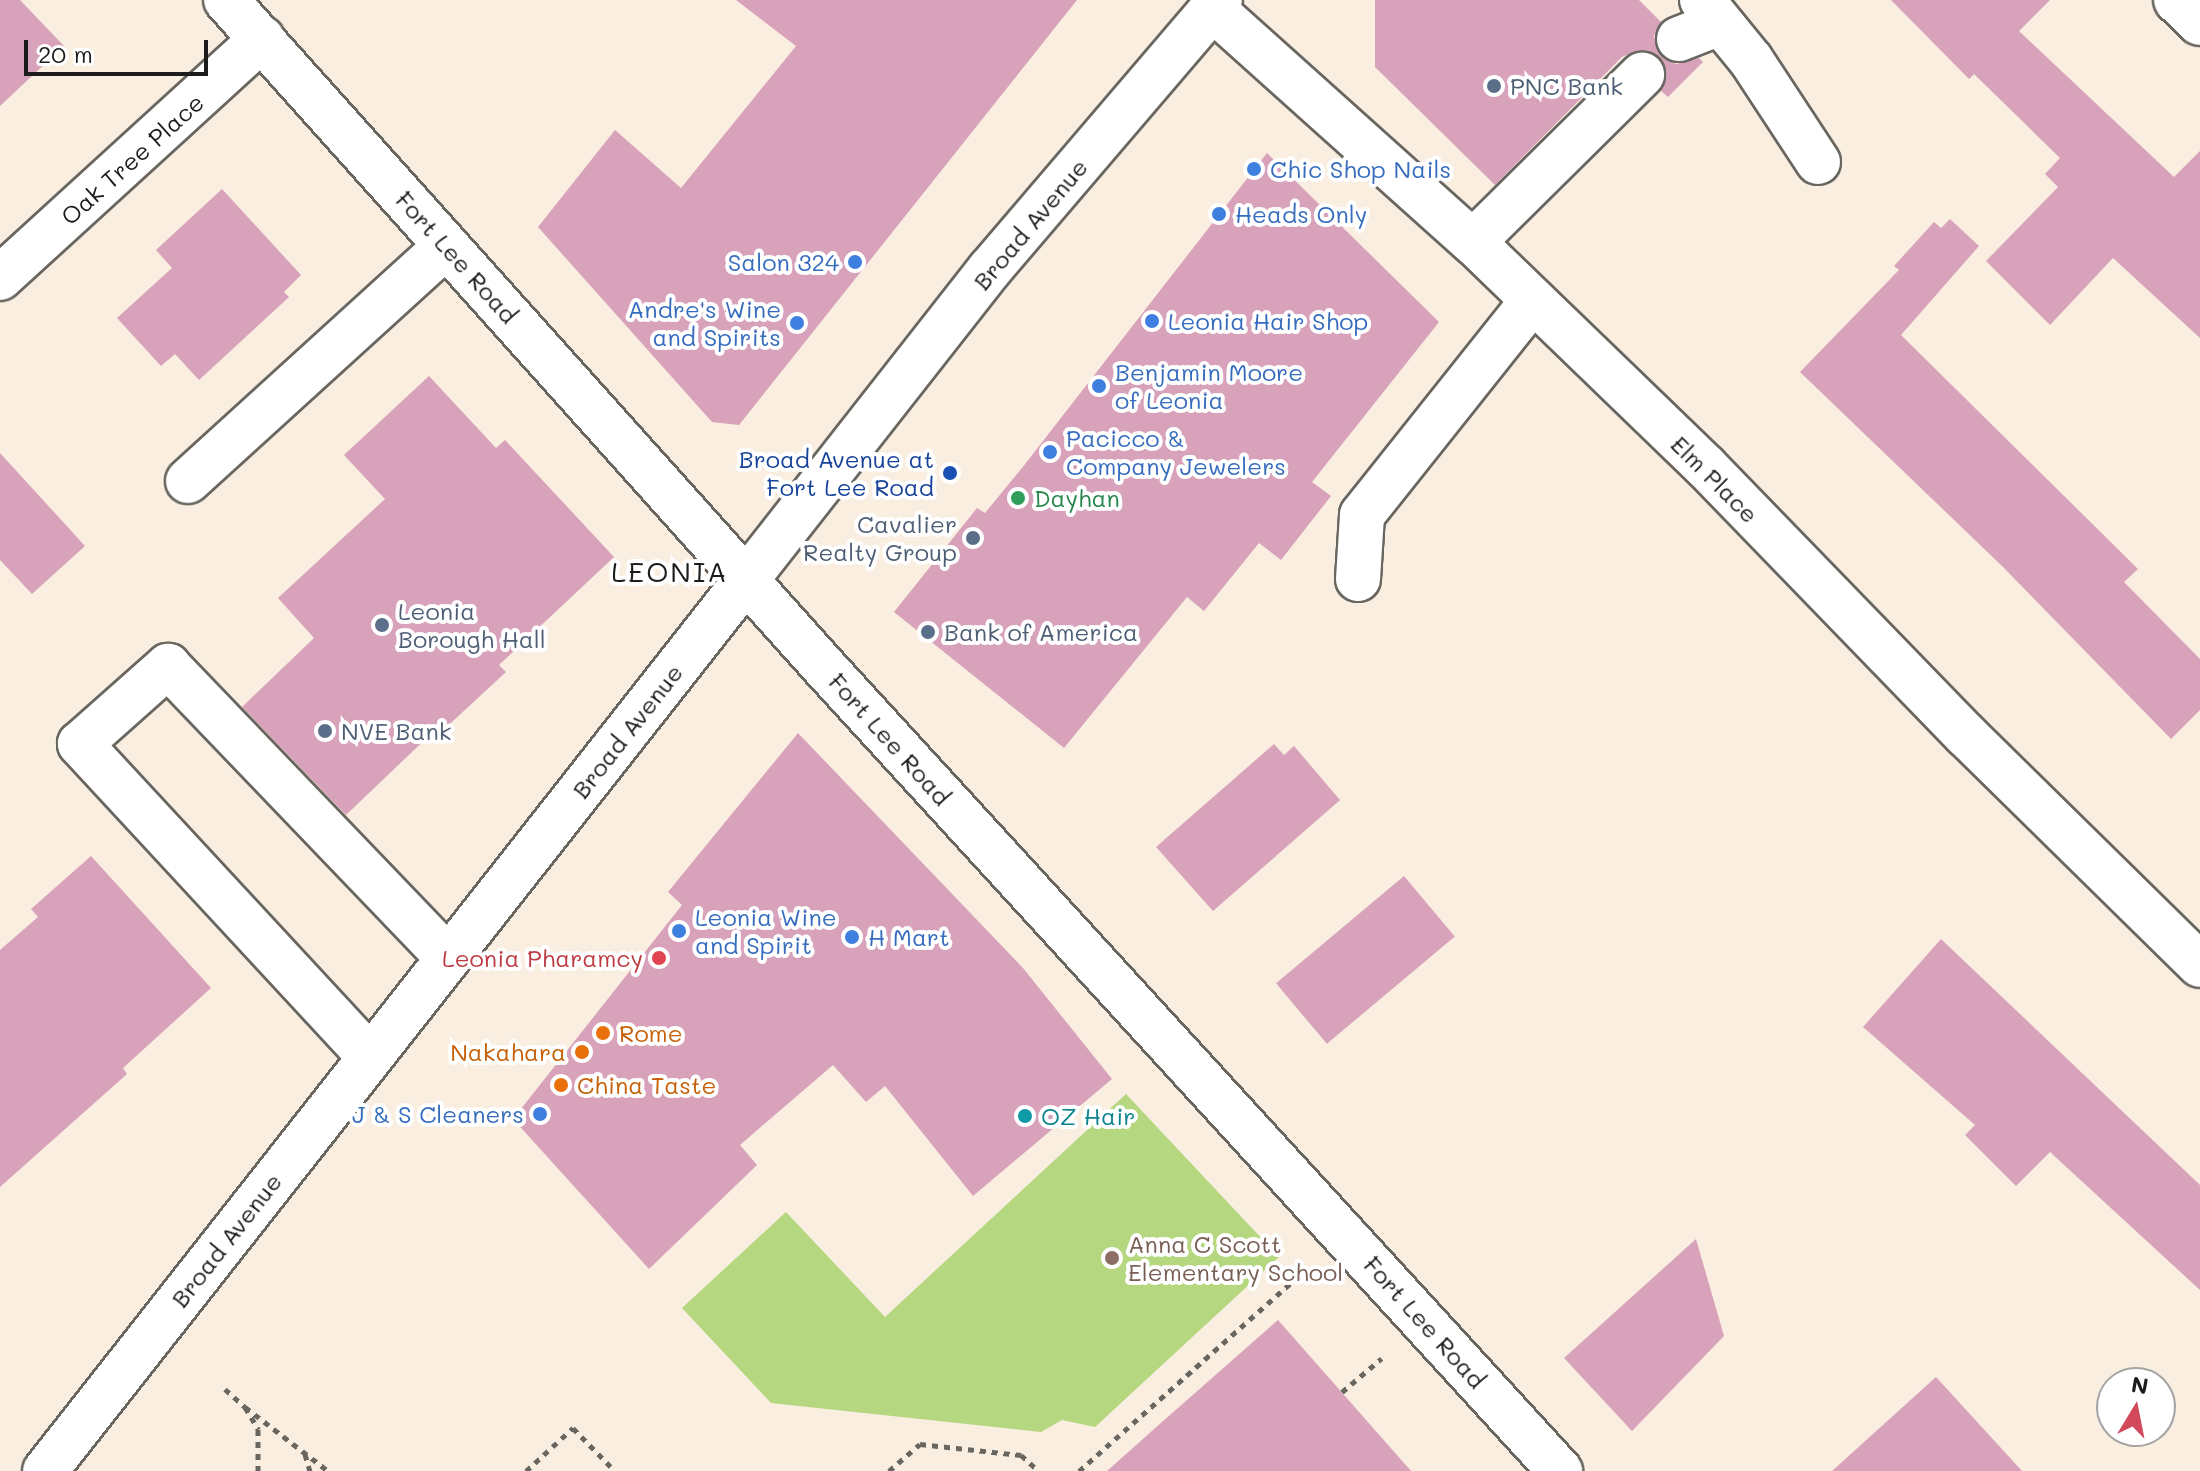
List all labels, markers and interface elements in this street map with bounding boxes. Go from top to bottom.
scale bar [28,24,212,74]
text: 20 m [38,38,93,69]
place label: PNC Bank [1510,72,1623,100]
marker: PNC Bank [1485,77,1503,95]
street label: Oak Tree Place [55,87,209,231]
street label: Broad Avenue [967,153,1093,295]
place label: Chic Shop Nails [1270,155,1451,183]
marker: Chic Shop Nails [1245,160,1263,178]
street label: Fort Lee Road [390,185,524,329]
place label: Heads Only [1235,200,1367,228]
marker: Heads Only [1210,205,1228,223]
place label: Salon 324 [728,248,839,276]
marker: Salon 324 [846,253,864,271]
place label: Andre's Wine and Spirits [628,295,781,351]
place label: Leonia Hair Shop [1168,307,1368,335]
marker: Leonia Hair Shop [1143,312,1161,330]
marker: Andre's Wine and Spirits [788,314,806,332]
place label: Benjamin Moore of Leonia [1115,358,1303,414]
marker: Benjamin Moore of Leonia [1090,377,1108,395]
place label: Pacicco & Company Jewelers [1066,424,1286,480]
street label: Elm Place [1666,430,1764,528]
marker: Pacicco & Company Jewelers [1041,443,1059,461]
place label: Broad Avenue at Fort Lee Road [739,445,934,501]
marker: Broad Avenue at Fort Lee Road [941,464,959,482]
place label: Dayhan [1034,484,1120,512]
marker: Dayhan [1009,489,1027,507]
place label: Cavalier Realty Group [803,510,957,566]
marker: Cavalier Realty Group [964,529,982,547]
district label: LEONIA [611,554,729,588]
place label: Leonia Borough Hall [398,597,546,653]
marker: Leonia Borough Hall [373,616,391,634]
place label: Bank of America [944,618,1138,646]
marker: Bank of America [919,623,937,641]
street label: Broad Avenue [566,658,688,804]
street label: Fort Lee Road [823,667,957,811]
place label: NVE Bank [341,717,451,745]
marker: NVE Bank [316,722,334,740]
place label: Leonia Wine and Spirit [695,903,837,959]
marker: Leonia Wine and Spirit [670,922,688,940]
place label: H Mart [868,923,949,951]
marker: H Mart [843,928,861,946]
place label: Leonia Pharamcy [442,944,643,972]
marker: Leonia Pharamcy [650,949,668,967]
place label: Rome [619,1019,683,1047]
marker: Rome [594,1024,612,1042]
place label: Nakahara [450,1038,566,1066]
marker: Nakahara [573,1043,591,1061]
place label: China Taste [577,1071,716,1099]
marker: China Taste [552,1076,570,1094]
place label: J & S Cleaners [352,1100,524,1128]
place label: OZ Hair [1041,1102,1135,1130]
marker: J & S Cleaners [531,1105,549,1123]
marker: OZ Hair [1016,1107,1034,1125]
street label: Broad Avenue [165,1167,287,1313]
place label: Anna C Scott Elementary School [1128,1230,1343,1286]
marker: Anna C Scott Elementary School [1103,1249,1121,1267]
street label: Fort Lee Road [1358,1250,1492,1394]
north arrow [2096,1367,2176,1447]
text: N [2129,1369,2151,1401]

